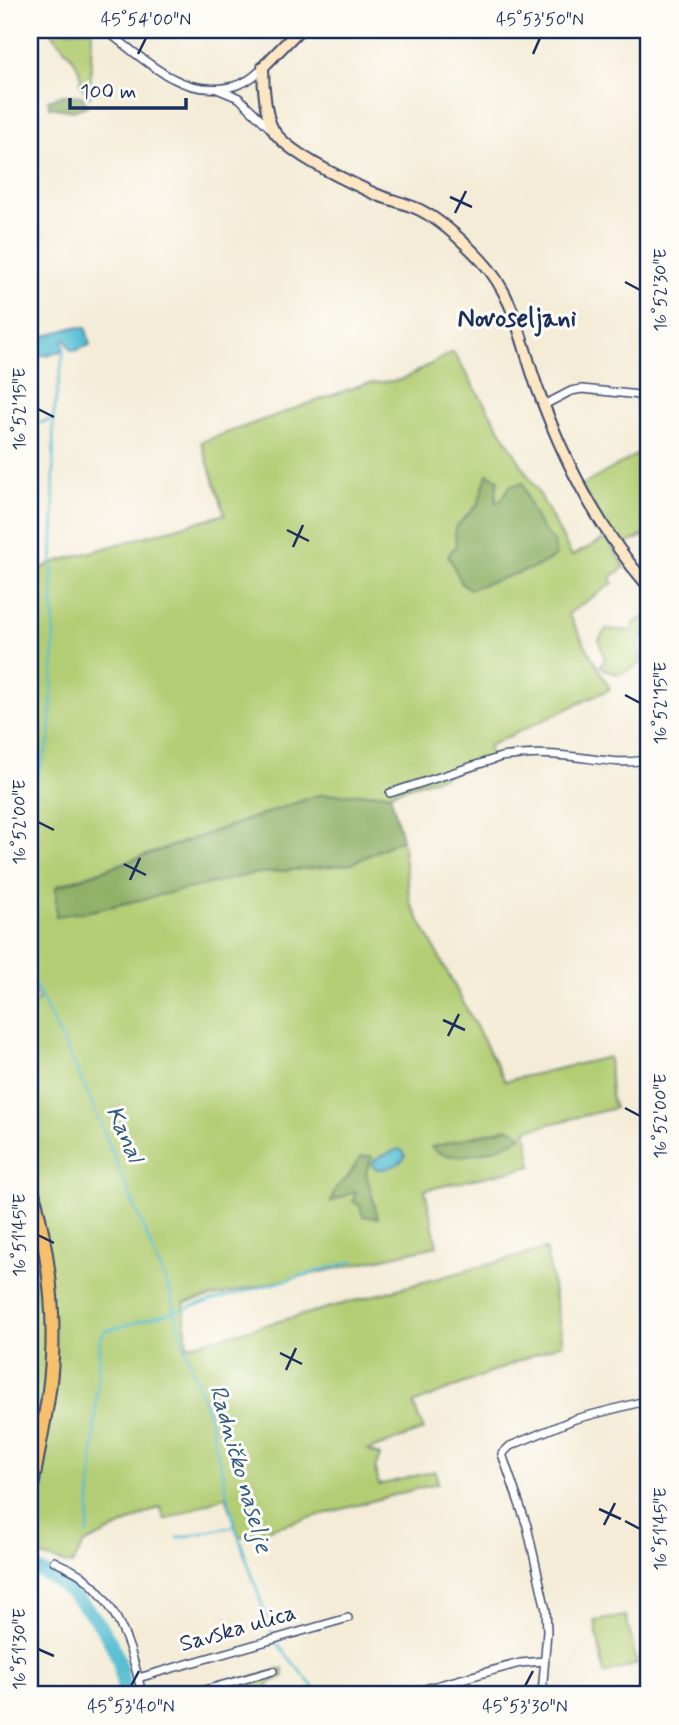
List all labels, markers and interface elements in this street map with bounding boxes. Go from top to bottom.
text: 45°54'00"N [101,8,191,32]
text: 45°53'50"N [496,8,584,32]
scale bar [70,66,186,110]
text: 100 m [80,78,136,106]
text: 16°52'30"E [649,248,673,332]
district label: Novoseljani [458,302,577,337]
text: 16°52'15"E [8,368,32,450]
text: 16°52'15"E [649,662,673,744]
text: 16°52'00"E [8,779,32,865]
text: 16°52'00"E [649,1073,673,1159]
water label: Kanal [98,1101,151,1170]
text: 16°51'45"E [8,1193,32,1277]
water label: Radničko naselje [201,1381,279,1558]
text: 16°51'45"E [649,1487,673,1571]
street label: Savska ulica [176,1598,300,1660]
text: 16°51'30"E [8,1608,32,1690]
text: 45°53'40"N [87,1695,175,1719]
text: 45°53'30"N [482,1695,568,1719]

